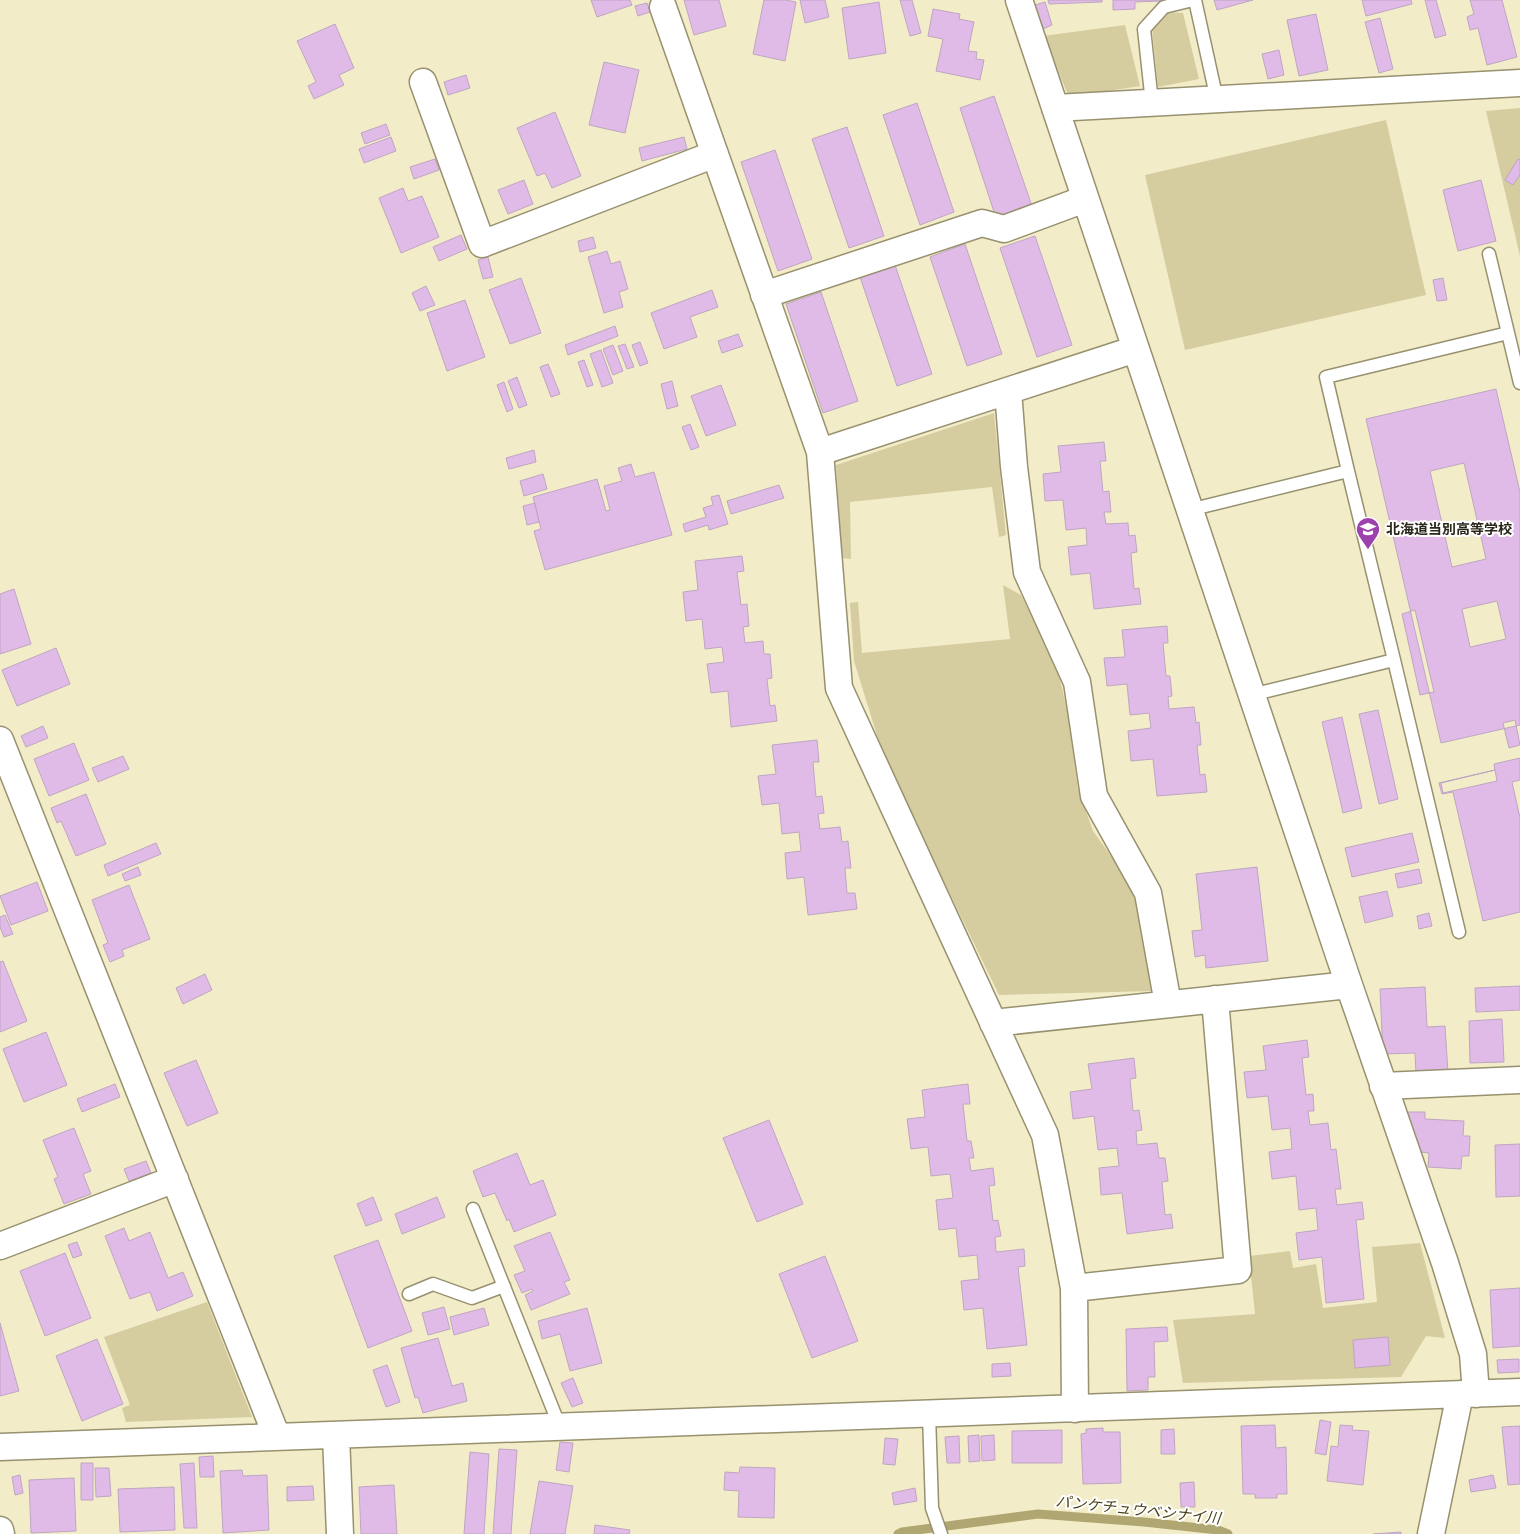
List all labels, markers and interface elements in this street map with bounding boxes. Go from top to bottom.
school or university icon: 北海道当別高等学校 [1355,516,1381,550]
place label: 北海道当別高等学校 [1386,520,1512,538]
water label: パンケチュウベシナイ川 [1055,1491,1223,1529]

